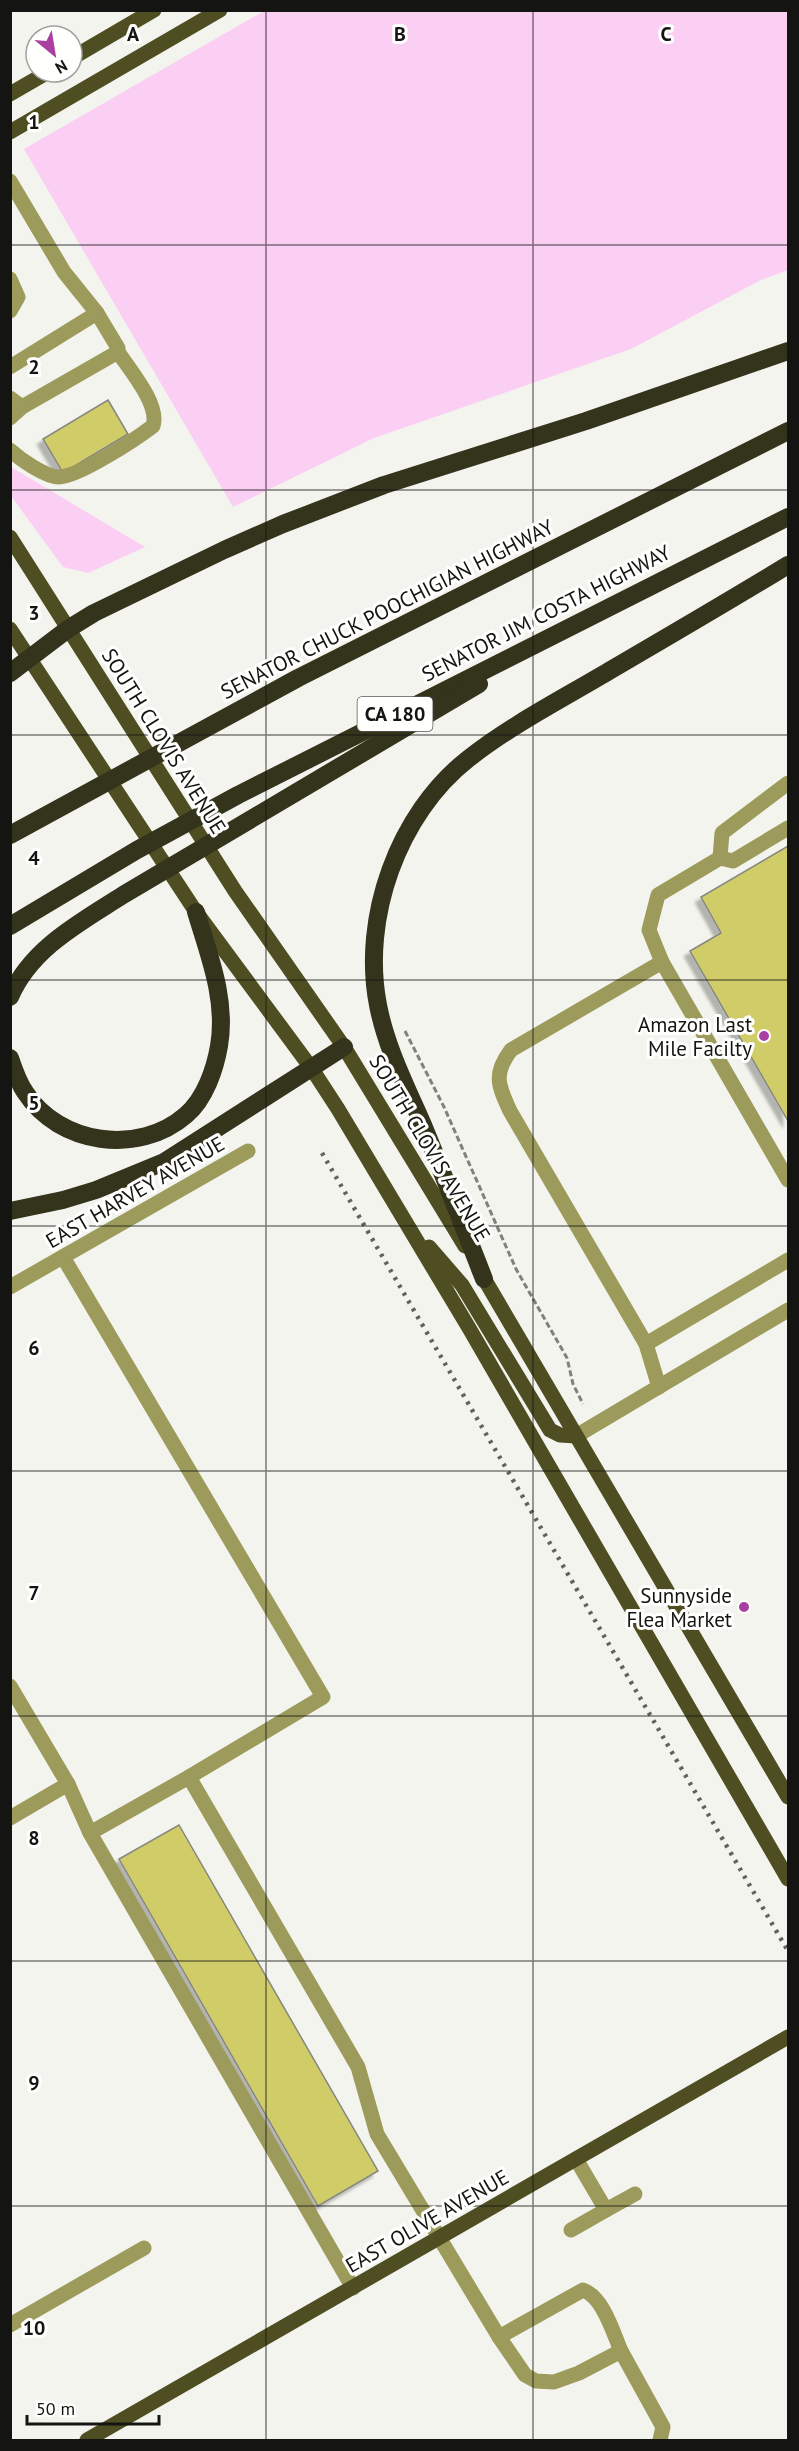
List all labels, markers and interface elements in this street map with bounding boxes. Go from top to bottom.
text: A [127,21,140,47]
text: B [394,21,406,47]
text: C [660,21,672,47]
north arrow [24,24,84,84]
text: N [52,56,71,78]
text: 1 [28,109,40,135]
text: 2 [28,354,40,380]
street label: SENATOR CHUCK POOCHIGIAN HIGHWAY [216,513,558,705]
street label: SENATOR JIM COSTA HIGHWAY [417,538,675,688]
text: 3 [28,600,40,626]
street label: SOUTH CLOVIS AVENUE [96,643,232,839]
road number: CA 180 [358,697,432,731]
text: 4 [28,845,40,871]
place label: Amazon Last Mile Facilty [638,1011,752,1062]
marker: Amazon Last Mile Facilty [757,1029,771,1043]
street label: SOUTH CLOVIS AVENUE [363,1050,497,1246]
text: 5 [28,1090,40,1116]
street label: EAST HARVEY AVENUE [41,1130,229,1254]
text: 6 [28,1335,40,1361]
text: 7 [28,1580,40,1606]
place label: Sunnyside Flea Market [627,1582,732,1633]
marker: Sunnyside Flea Market [737,1600,751,1614]
text: 8 [28,1825,40,1851]
text: 9 [28,2070,40,2096]
street label: EAST OLIVE AVENUE [341,2163,513,2279]
text: 10 [23,2315,45,2341]
scale bar [27,2388,159,2426]
text: 50 m [36,2397,75,2420]

